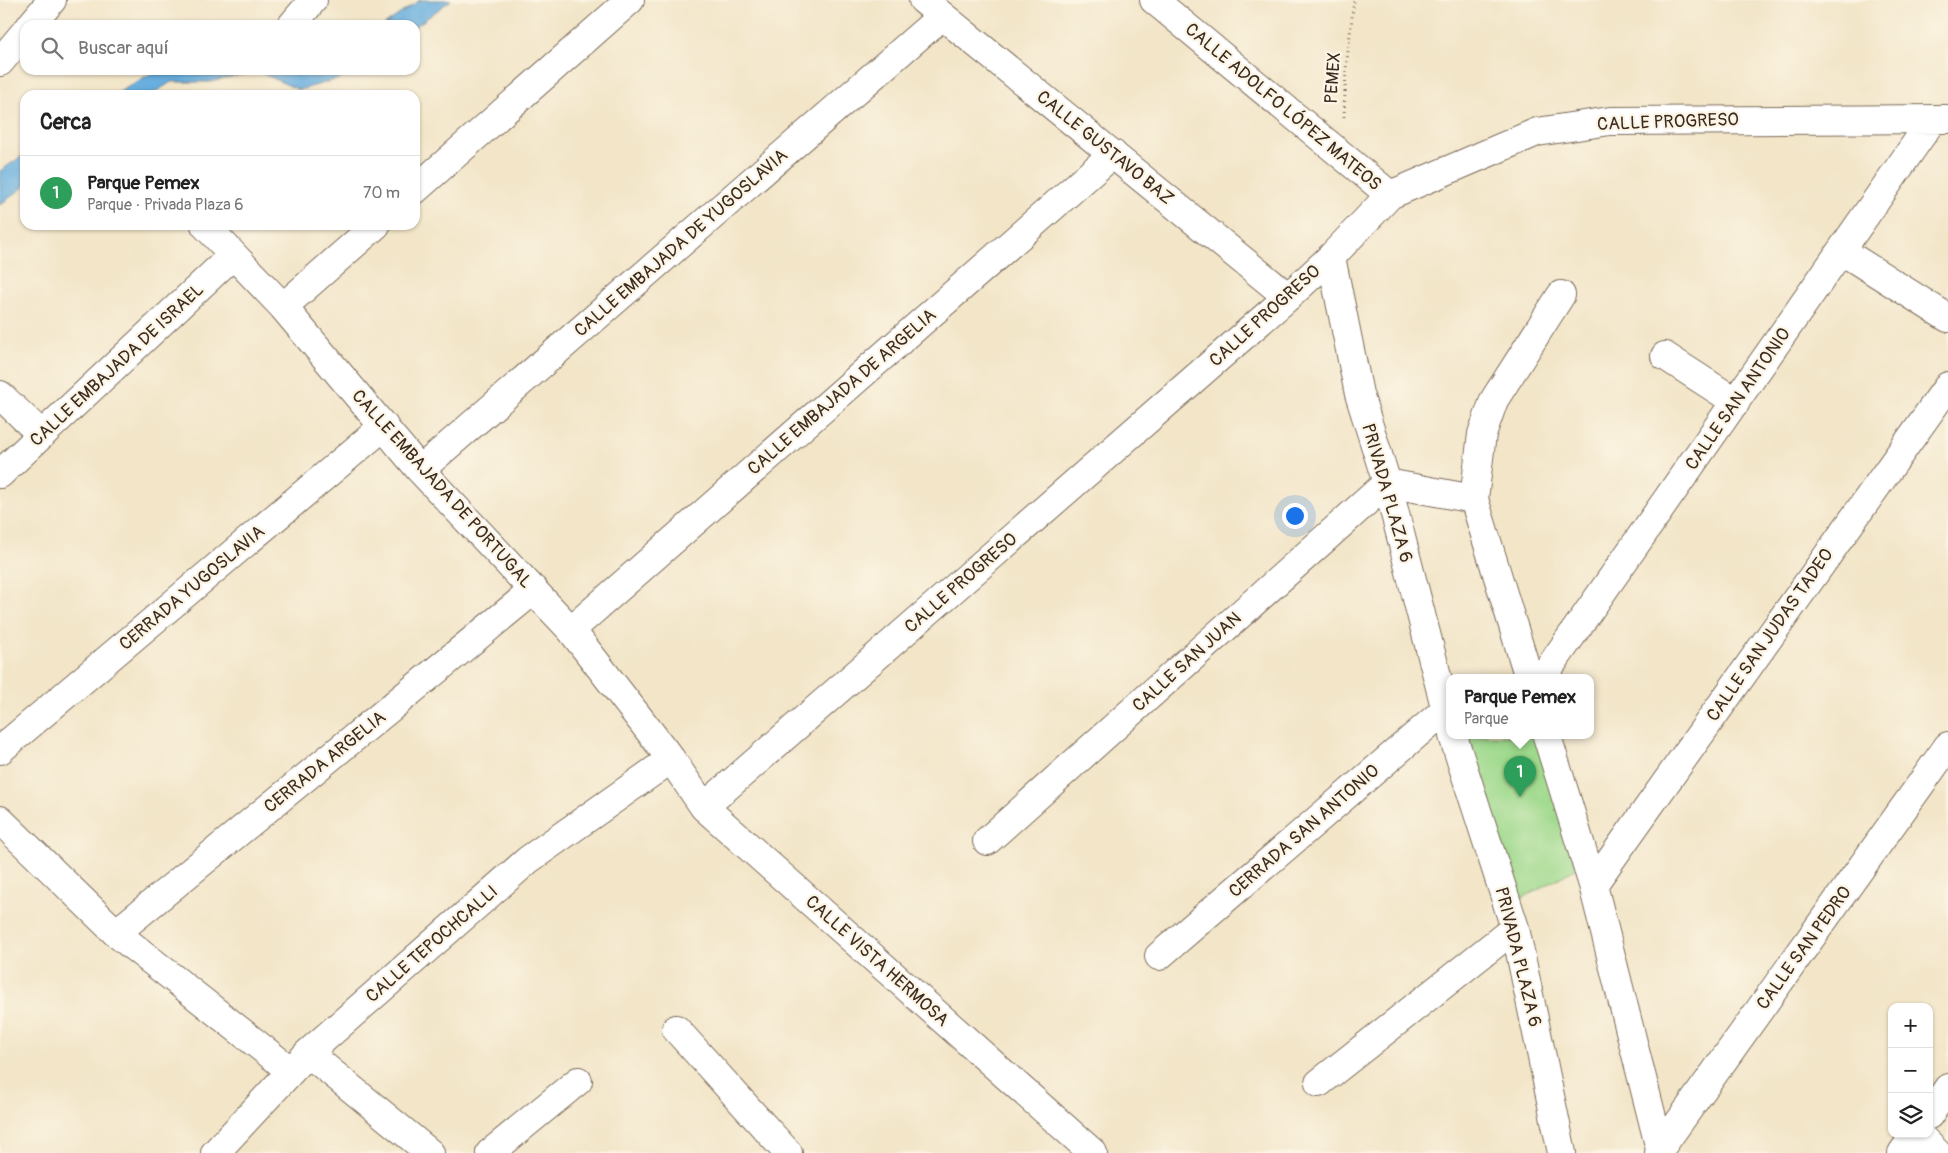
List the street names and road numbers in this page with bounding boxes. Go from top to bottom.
street label: CALLE ADOLFO LÓPEZ MATEOS [1180,17,1387,196]
street label: PEMEX [1320,51,1346,105]
street label: CALLE GUSTAVO BAZ [1032,86,1178,210]
street label: CALLE PROGRESO [1597,108,1739,136]
street label: CALLE EMBAJADA DE YUGOSLAVIA [569,144,793,342]
street label: CALLE PROGRESO [1205,260,1325,372]
street label: CALLE EMBAJADA DE ISRAEL [25,278,209,452]
street label: CALLE EMBAJADA DE ARGELIA [743,304,941,480]
street label: CALLE SAN ANTONIO [1680,323,1796,475]
street label: CALLE EMBAJADA DE PORTUGAL [347,385,537,593]
street label: PRIVADA PLAZA 6 [1356,421,1418,565]
street label: CERRADA YUGOSLAVIA [114,520,270,656]
street label: CALLE PROGRESO [900,528,1022,638]
street label: CALLE SAN JUDAS TADEO [1702,544,1838,726]
street label: CALLE SAN JUAN [1128,607,1246,717]
street label: CERRADA ARGELIA [259,706,391,818]
street label: CERRADA SAN ANTONIO [1224,759,1384,903]
street label: CALLE TEPOCHCALLI [361,880,503,1008]
street label: CALLE SAN PEDRO [1751,882,1857,1014]
street label: PRIVADA PLAZA 6 [1489,885,1547,1029]
street label: CALLE VISTA HERMOSA [800,890,954,1032]

